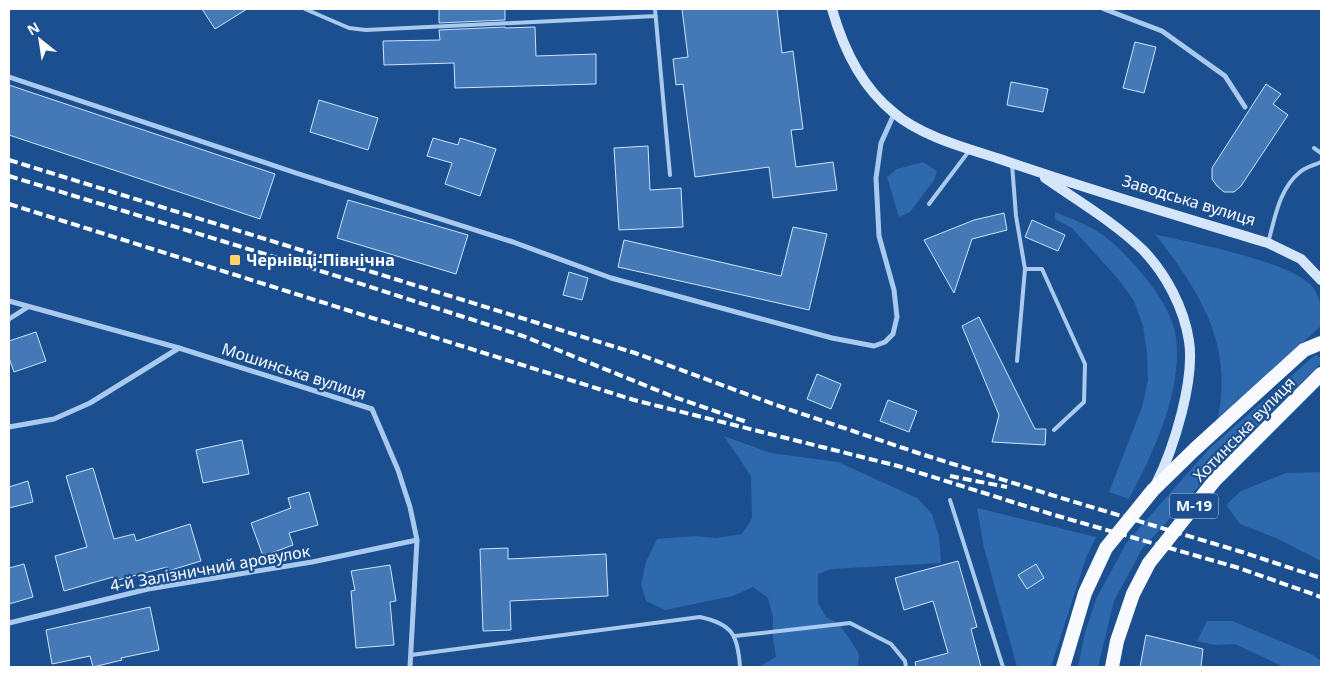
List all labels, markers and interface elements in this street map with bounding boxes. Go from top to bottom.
north arrow [15,15,65,65]
text: N [24,17,43,39]
street label: Заводська вулиця [1120,169,1258,231]
place label: Чернівці-Північна [246,249,395,271]
marker: Чернівці-Північна [228,253,242,267]
street label: Мошинська вулиця [219,337,369,405]
street label: Хотинська вулиця [1188,372,1300,486]
road number: М-19 [1170,494,1218,518]
street label: 4-й Залізничний аровулок [108,539,312,596]

